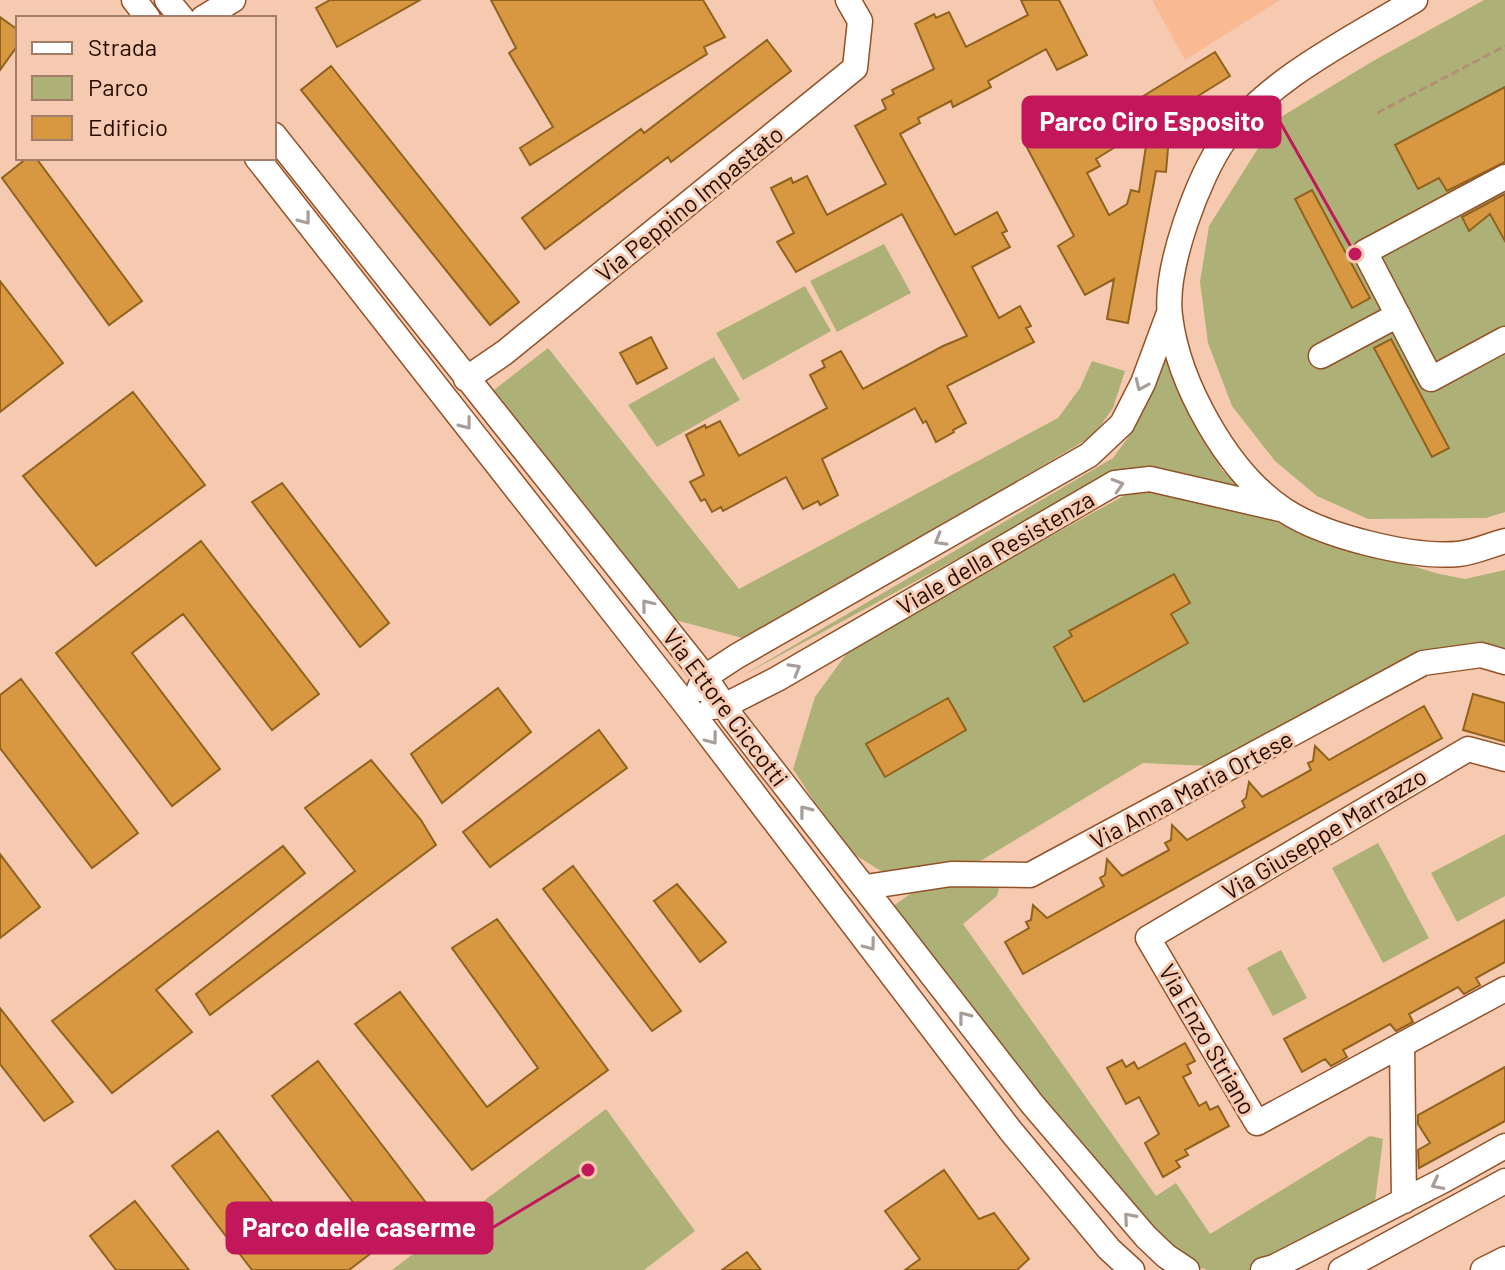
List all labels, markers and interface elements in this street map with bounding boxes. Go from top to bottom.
legend [16,16,276,160]
text: Strada [88,32,157,61]
text: Parco [88,72,149,101]
callout: Parco Ciro Esposito [1023,97,1280,147]
text: Parco Ciro Esposito [1039,105,1265,136]
text: Edificio [88,112,168,141]
street label: Via Peppino Impastato [589,119,789,287]
one-way arrow [296,210,310,225]
one-way arrow [1135,377,1151,392]
one-way arrow [456,415,470,430]
one-way arrow [1111,478,1124,494]
street label: Viale della Resistenza [891,484,1099,620]
one-way arrow [934,530,949,546]
one-way arrow [643,599,657,614]
street label: Via Ettore Ciccotti [657,622,795,792]
one-way arrow [786,663,801,679]
street label: Via Anna Maria Ortese [1085,723,1297,855]
one-way arrow [703,730,717,745]
street label: Via Giuseppe Marrazzo [1217,761,1431,905]
one-way arrow [801,805,815,820]
one-way arrow [861,937,875,951]
street label: Via Enzo Striano [1153,959,1263,1119]
one-way arrow [960,1011,974,1026]
one-way arrow [1431,1174,1445,1189]
callout: Parco delle caserme [227,1203,492,1253]
text: Parco delle caserme [242,1211,476,1242]
one-way arrow [1125,1212,1139,1227]

